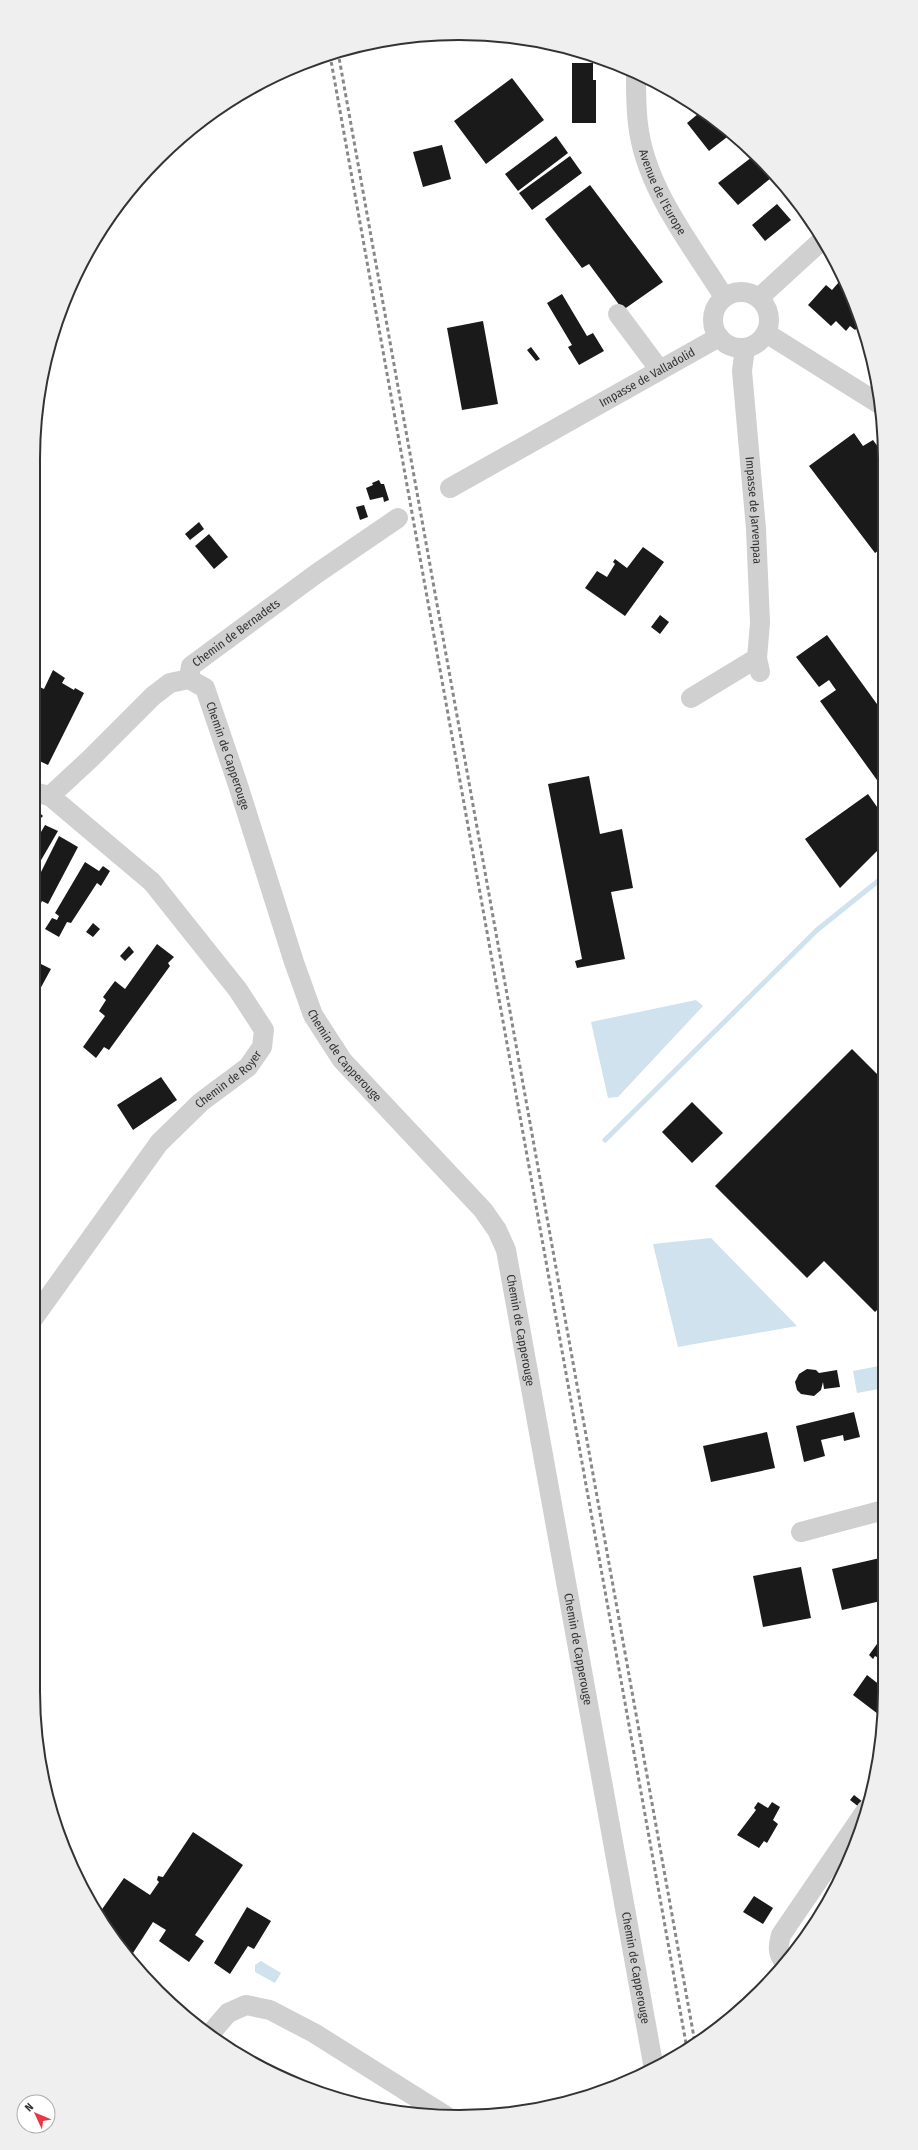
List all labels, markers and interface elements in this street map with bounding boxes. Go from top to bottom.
street label: Avenue de l'Europe [636,148,689,238]
street label: Impasse de Valladolid [597,345,697,410]
street label: Impasse de Jarvenpaa [743,456,764,564]
street label: Chemin de Bernadets [190,596,283,670]
street label: Chemin de Capperouge [203,700,252,812]
street label: Chemin de Capperouge [305,1008,384,1104]
street label: Chemin de Royer [192,1047,265,1111]
street label: Chemin de Capperouge [504,1273,537,1387]
street label: Chemin de Capperouge [561,1592,595,1706]
street label: Chemin de Capperouge [619,1911,653,2025]
north arrow [16,2094,56,2134]
text: N [22,2101,36,2114]

